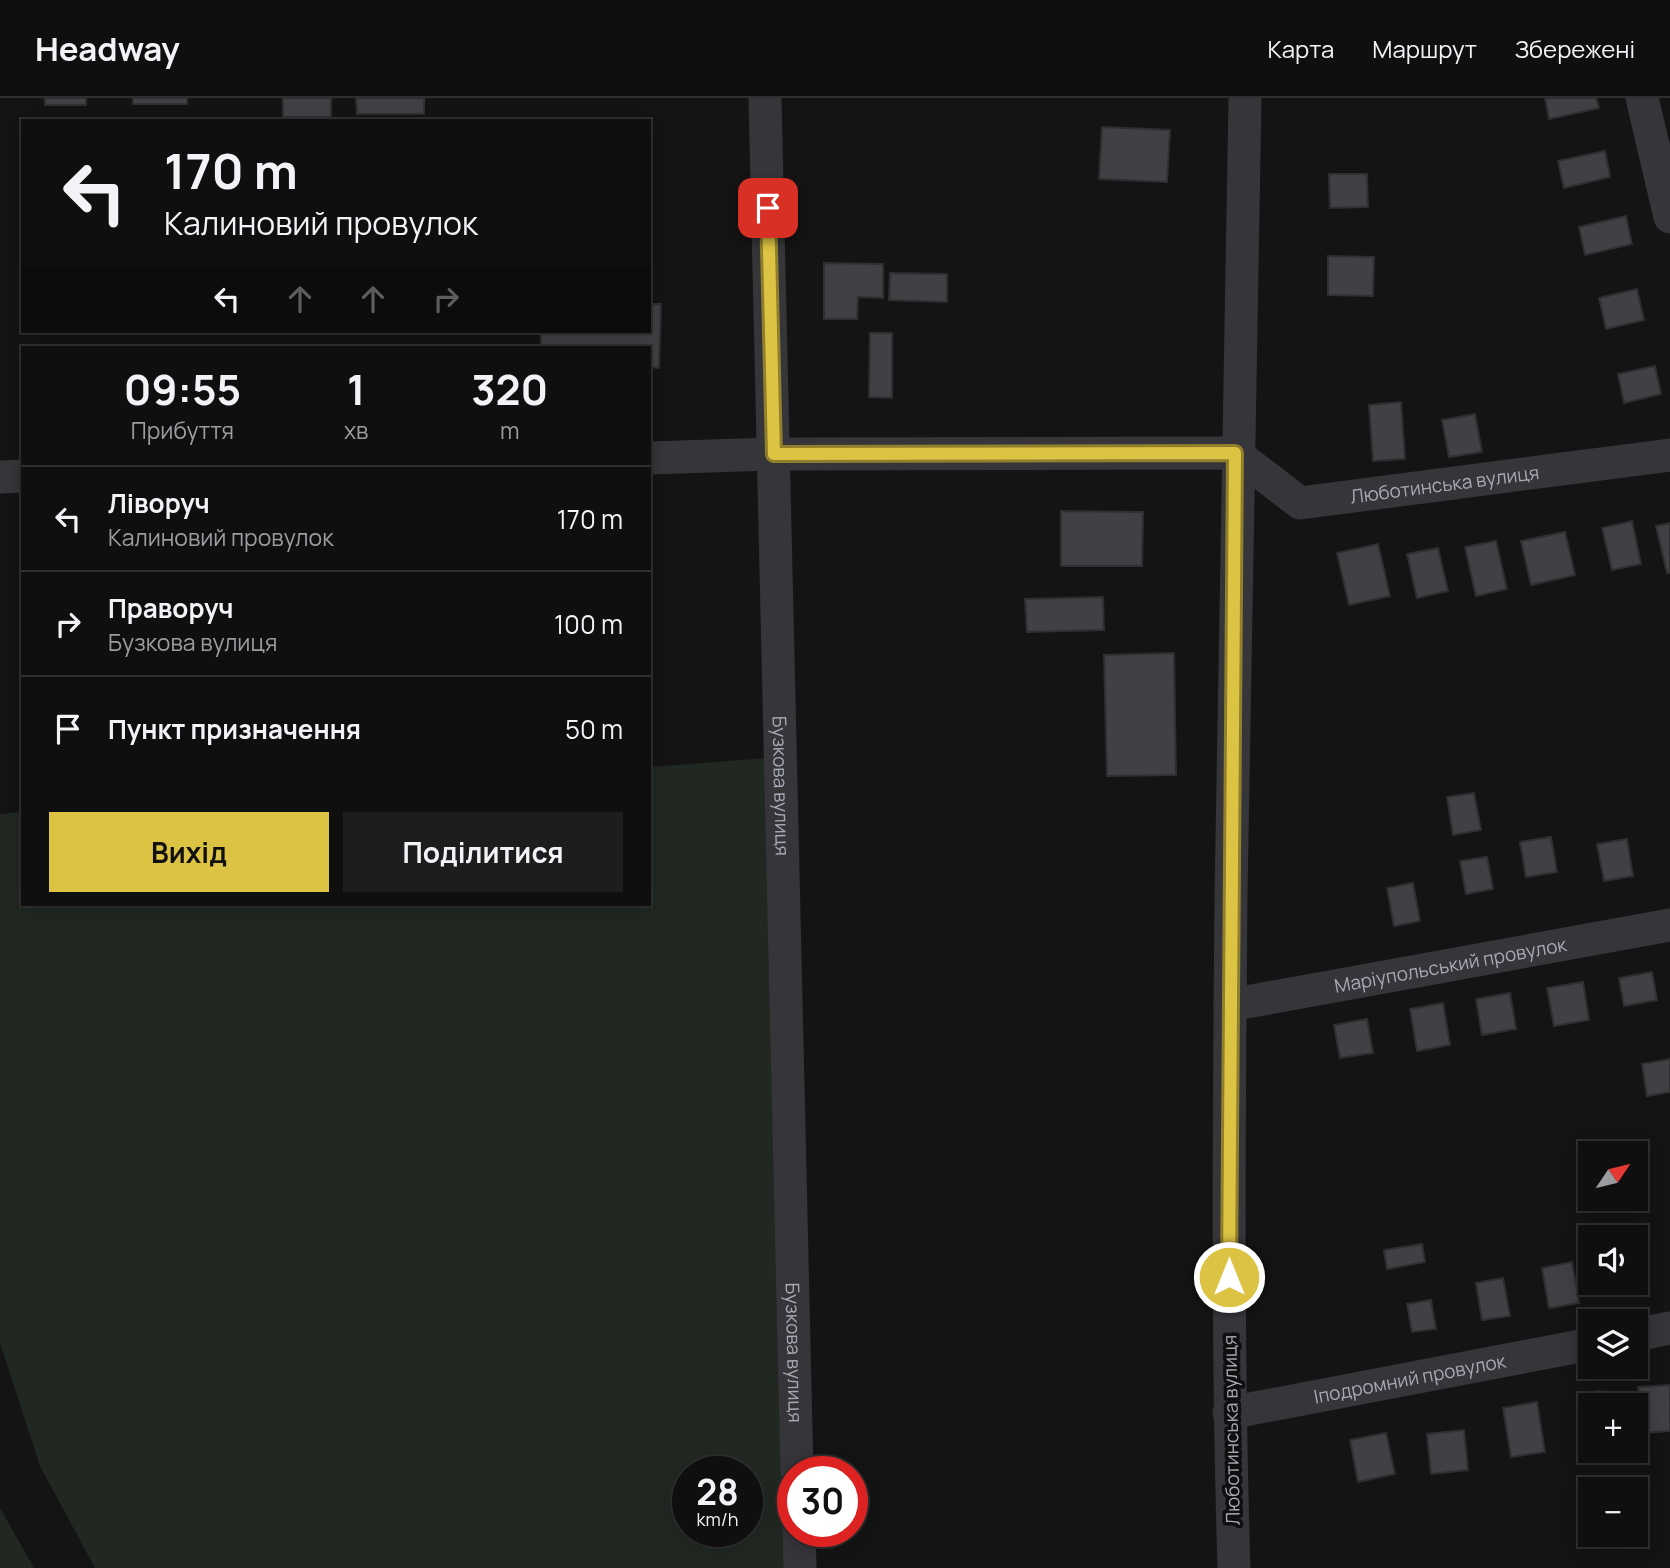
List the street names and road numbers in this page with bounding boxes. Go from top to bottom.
street label: Люботинська вулиця [1349,459,1541,509]
street label: Бузкова вулиця [766,716,796,856]
street label: Маріупольський провулок [1332,931,1569,999]
street label: Бузкова вулиця [780,1282,809,1423]
street label: Люботинська вулиця [1216,1335,1246,1525]
street label: Іподромний провулок [1312,1347,1508,1410]

